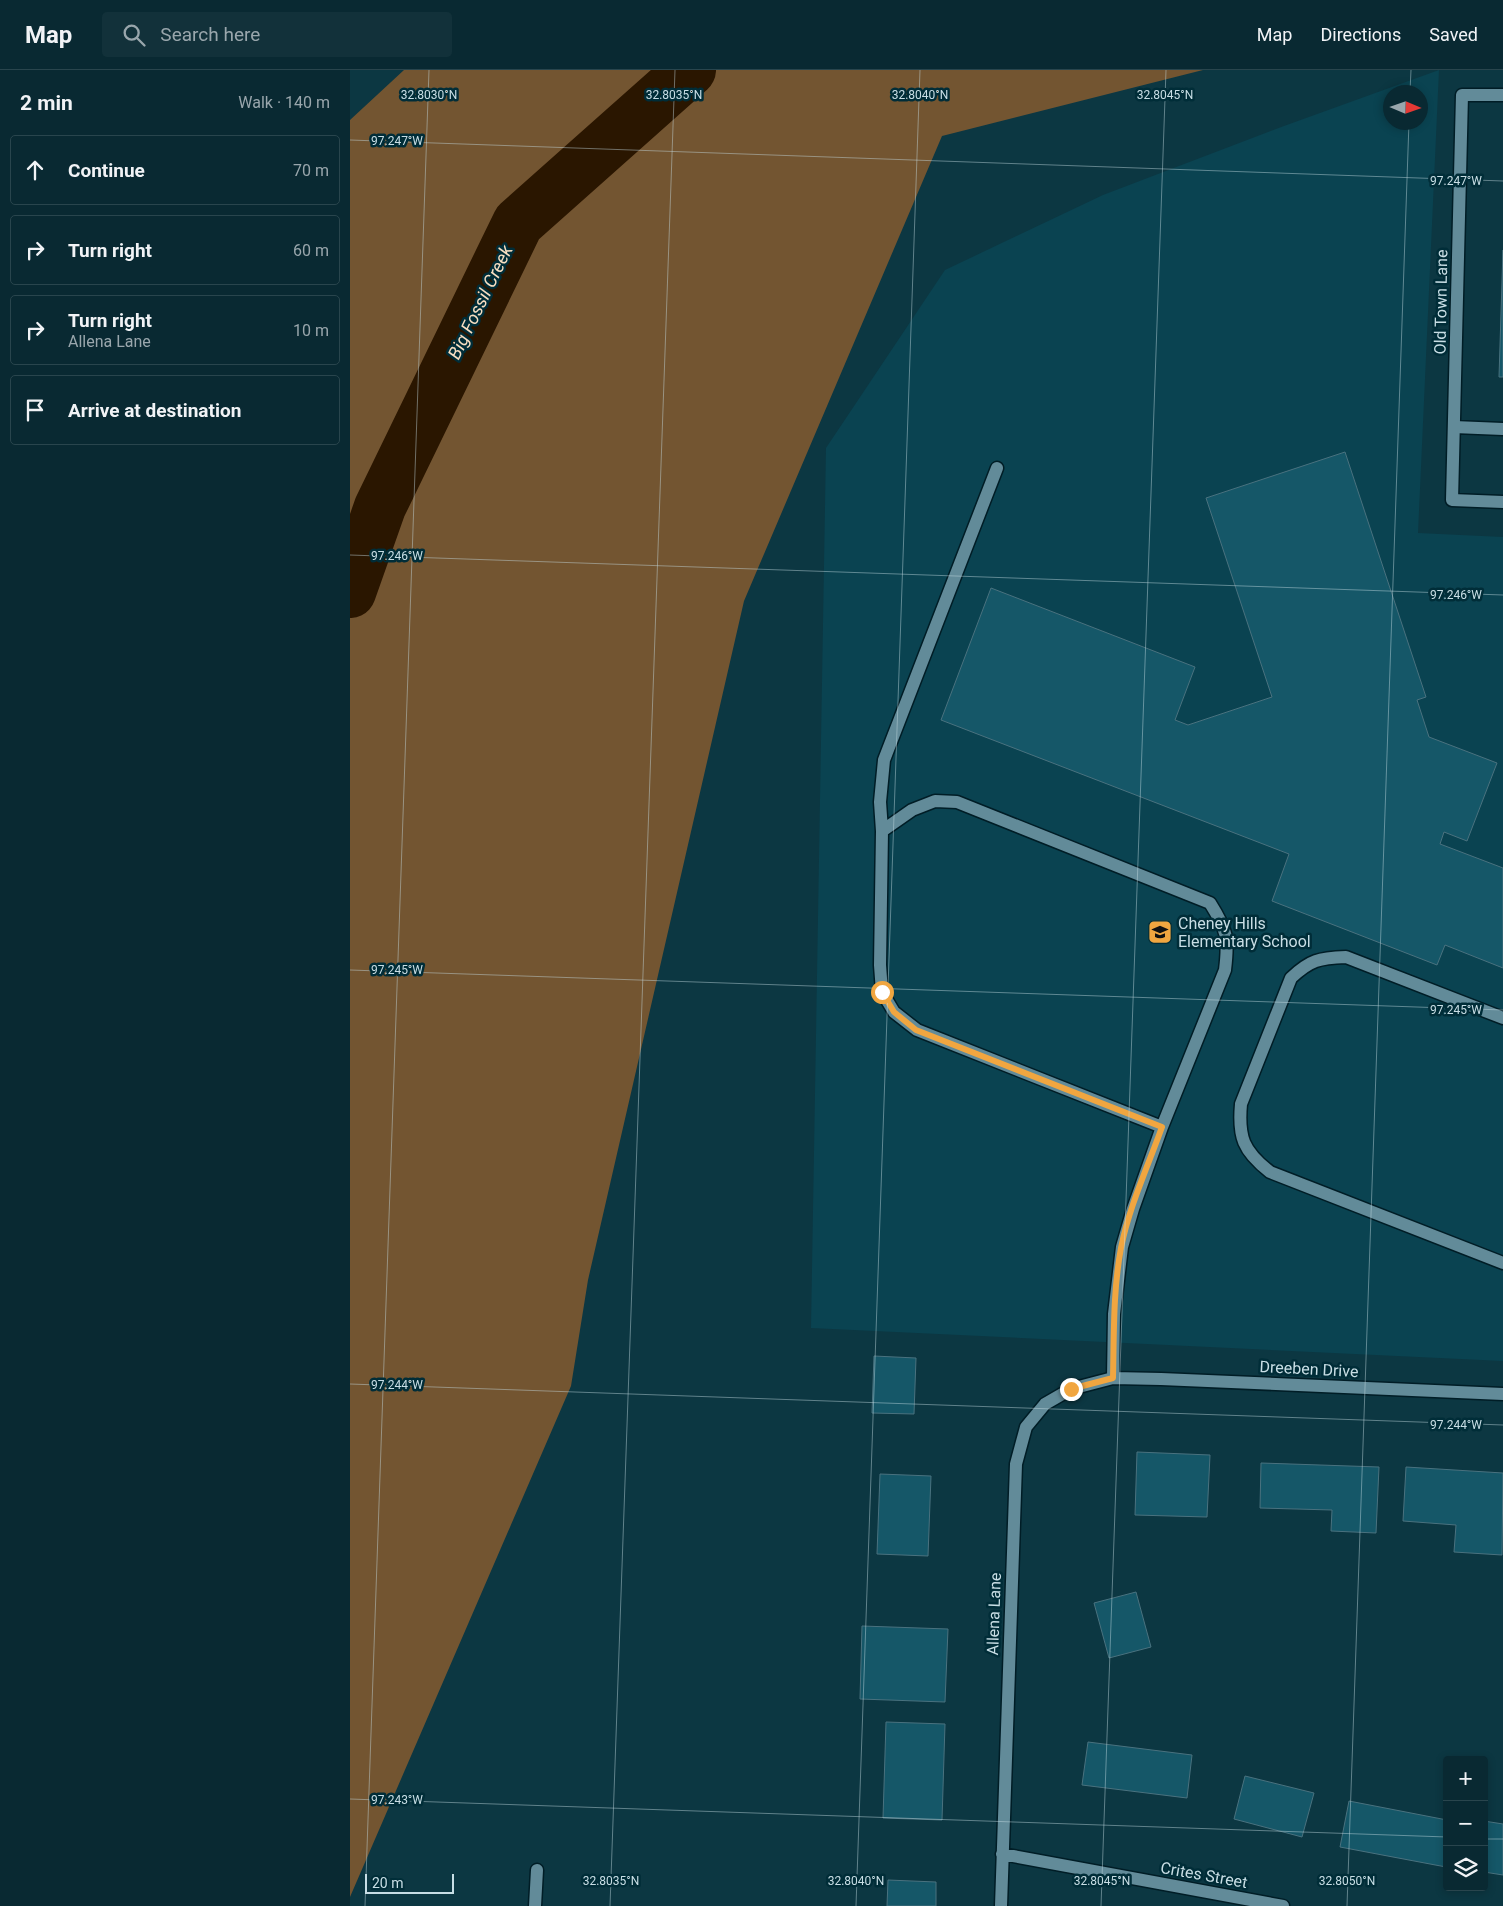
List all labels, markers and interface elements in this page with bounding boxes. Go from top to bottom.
search box [102,12,452,57]
text: Map [25,21,72,49]
icon: search [120,21,148,49]
text: Search here [160,23,260,46]
text: Map [1257,24,1292,45]
text: Directions [1320,24,1401,45]
text: Saved [1429,24,1478,45]
north arrow [1383,85,1428,130]
text: 32.8030°N [401,88,457,102]
text: 32.8035°N [646,88,702,102]
text: 32.8040°N [892,88,948,102]
text: 32.8045°N [1137,88,1193,102]
text: 2 min [20,91,73,115]
text: Walk · 140 m [238,93,330,112]
text: 97.247°W [371,134,423,148]
icon: ahead [21,156,49,184]
text: Continue [68,159,145,182]
text: 70 m [293,161,329,180]
text: 97.247°W [1430,174,1482,188]
icon: right [21,236,49,264]
text: Turn right [68,239,152,262]
text: 60 m [293,241,329,260]
water label: Big Fossil Creek [443,241,517,362]
street label: Old Town Lane [1431,249,1451,355]
text: Turn right [68,309,152,332]
icon: right [21,316,49,344]
text: 10 m [293,321,329,340]
text: Allena Lane [68,332,151,351]
icon: arrive [21,396,49,424]
text: Arrive at destination [68,399,241,422]
text: 97.246°W [371,549,423,563]
text: 97.246°W [1430,588,1482,602]
place label: Cheney Hills Elementary School [1178,914,1311,951]
school or university icon: Cheney Hills Elementary School [1147,919,1173,945]
text: 97.245°W [371,963,423,977]
route start [871,981,894,1004]
text: 97.245°W [1430,1003,1482,1017]
street label: Dreeben Drive [1259,1357,1359,1381]
text: 97.244°W [371,1378,423,1392]
route end [1060,1378,1083,1401]
text: 97.244°W [1430,1418,1482,1432]
street label: Allena Lane [983,1572,1005,1656]
map controls [1443,1756,1488,1891]
button: + [1443,1756,1488,1801]
text: 97.243°W [371,1793,423,1807]
button: − [1443,1801,1488,1846]
button: layers [1443,1846,1488,1891]
street label: Crites Street [1159,1858,1249,1892]
scale bar [365,1871,454,1894]
text: 32.8035°N [583,1874,639,1888]
text: 32.8040°N [828,1874,884,1888]
text: 32.8045°N [1074,1874,1130,1888]
text: 32.8050°N [1319,1874,1375,1888]
text: 20 m [372,1875,404,1891]

